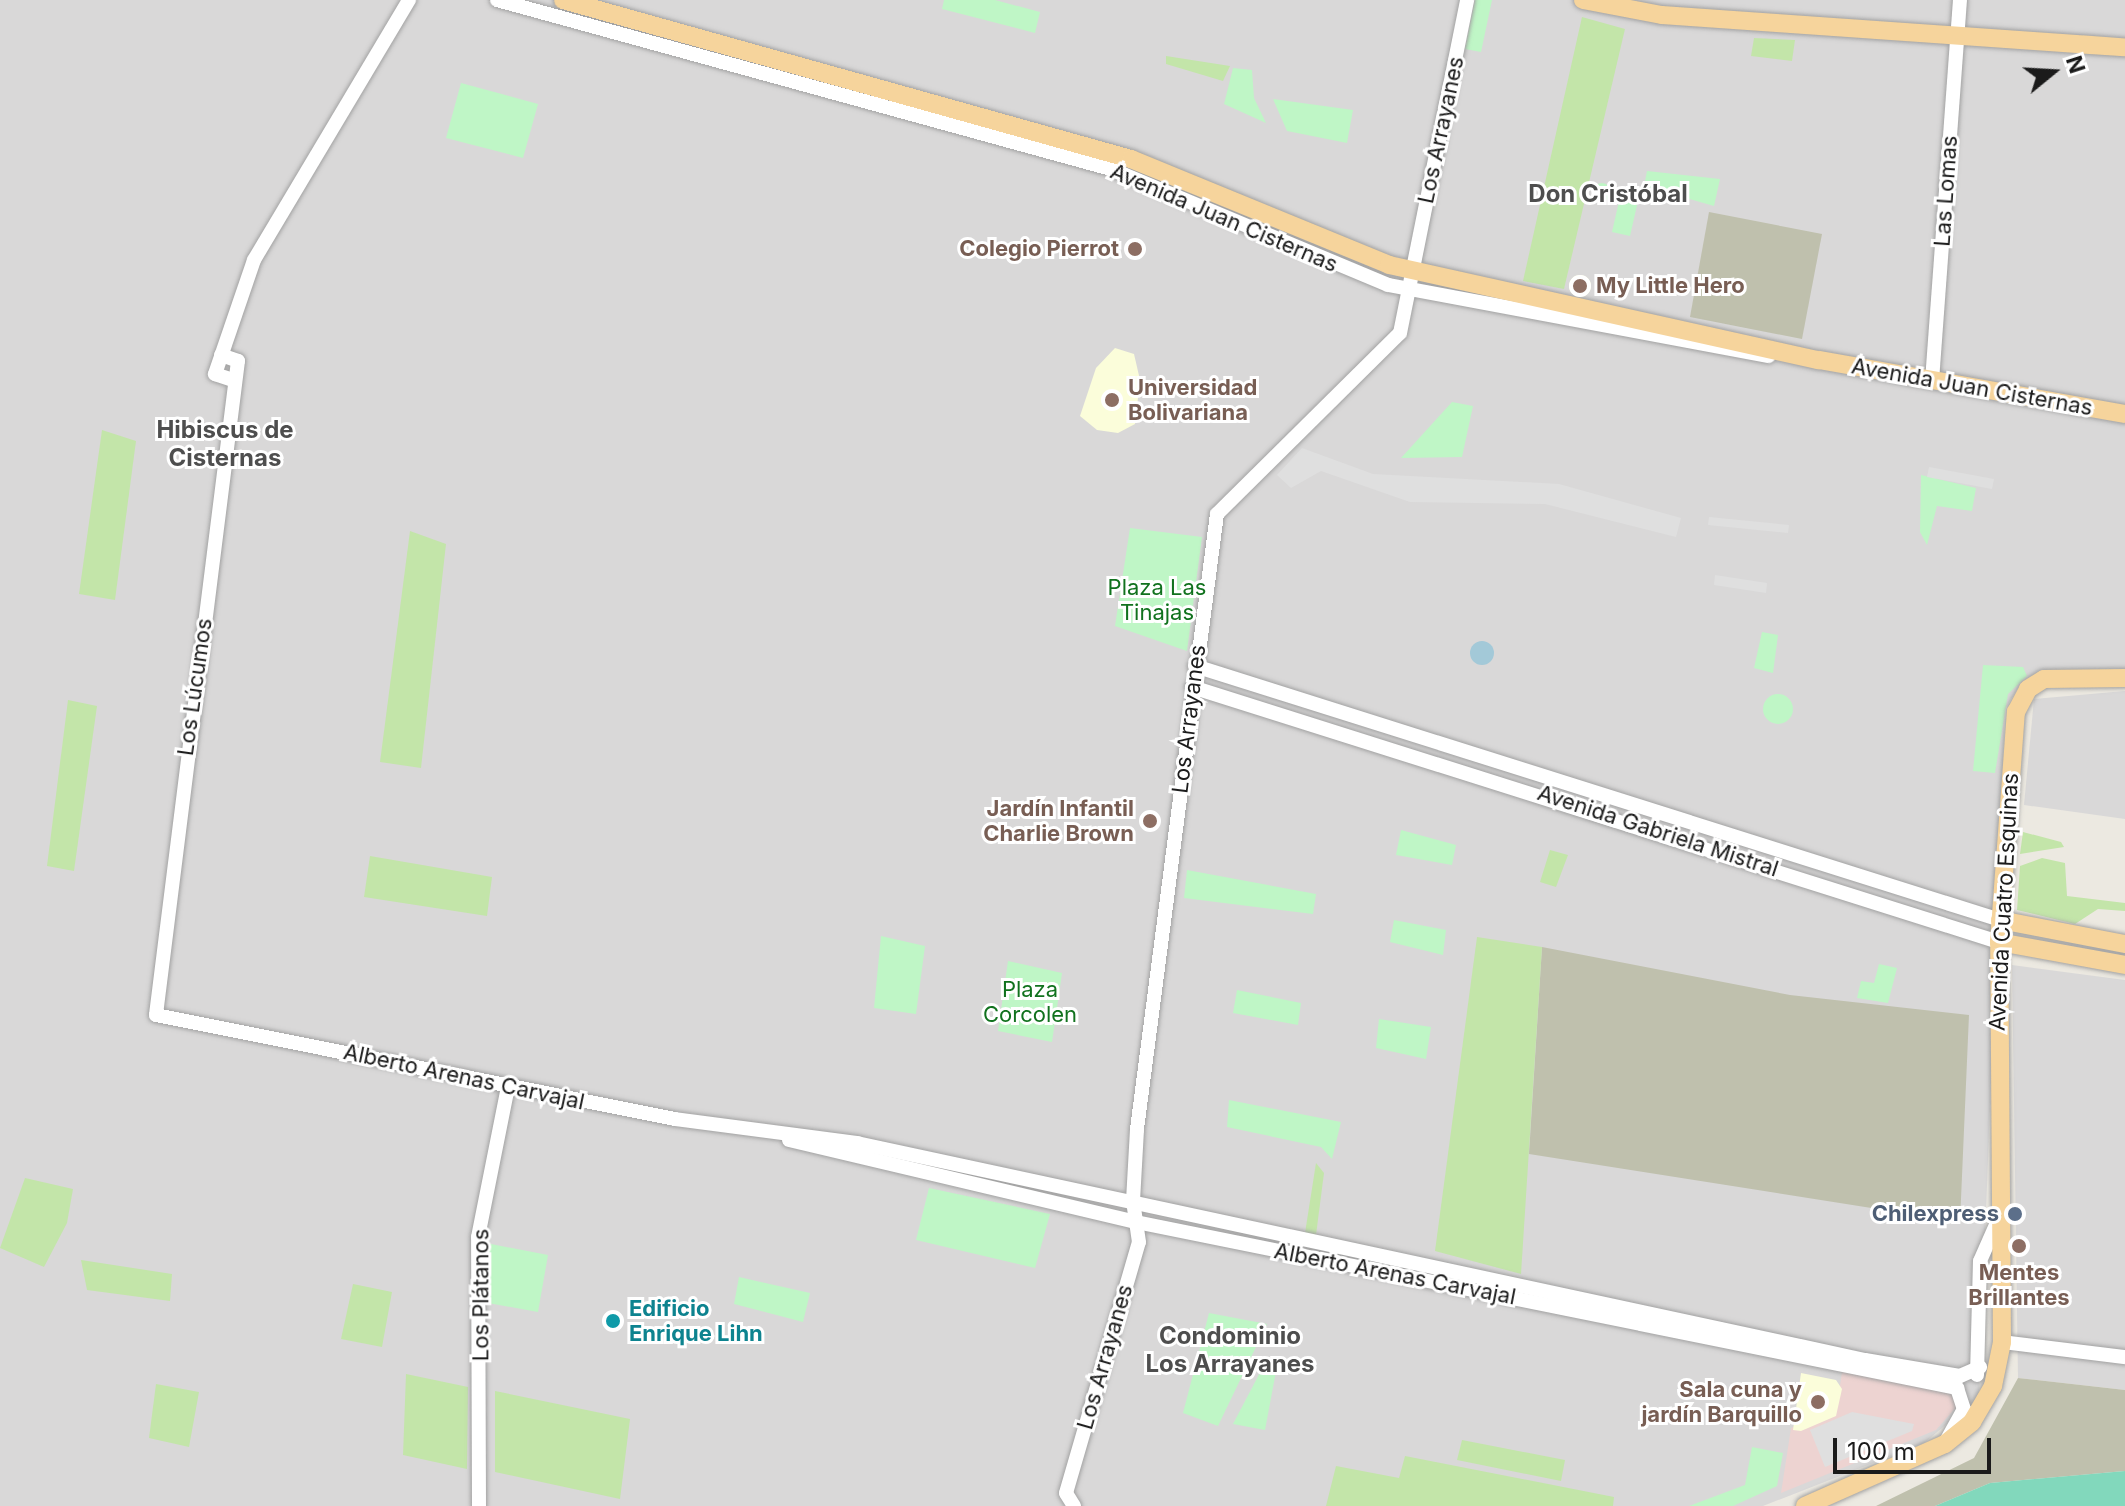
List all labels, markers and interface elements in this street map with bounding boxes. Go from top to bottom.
north arrow [2013,32,2093,112]
text: N [2061,53,2091,77]
street label: Los Arrayanes [1413,54,1469,206]
street label: Las Lomas [1929,134,1963,248]
street label: Avenida Juan Cisternas [1106,158,1342,278]
district label: Don Cristóbal [1528,180,1688,208]
place label: Colegio Pierrot [959,236,1119,262]
marker: Colegio Pierrot [1126,240,1144,258]
place label: My Little Hero [1596,273,1745,299]
marker: My Little Hero [1571,277,1589,295]
street label: Avenida Juan Cisternas [1849,353,2095,421]
place label: Universidad Bolivariana [1128,374,1257,426]
marker: Universidad Bolivariana [1103,391,1121,409]
district label: Hibiscus de Cisternas [156,416,294,472]
park label: Plaza Las Tinajas [1108,574,1206,626]
street label: Los Lúcumos [172,617,218,757]
street label: Los Arrayanes [1167,643,1211,795]
street label: Avenida Cuatro Esquinas [1984,772,2024,1032]
street label: Avenida Gabriela Mistral [1534,780,1782,882]
place label: Jardín Infantil Charlie Brown [983,795,1134,846]
marker: Jardín Infantil Charlie Brown [1141,812,1159,830]
park label: Plaza Corcolen [983,976,1077,1028]
street label: Alberto Arenas Carvajal [341,1039,587,1115]
place label: Chilexpress [1872,1201,1999,1227]
marker: Chilexpress [2006,1205,2024,1223]
street label: Los Plátanos [468,1229,494,1361]
marker: Mentes Brillantes [2010,1237,2028,1255]
street label: Alberto Arenas Carvajal [1272,1238,1518,1310]
place label: Mentes Brillantes [1968,1259,2070,1310]
street label: Los Arrayanes [1072,1281,1138,1433]
place label: Edificio Enrique Lihn [629,1295,763,1346]
marker: Edificio Enrique Lihn [604,1312,622,1330]
district label: Condominio Los Arrayanes [1145,1322,1315,1378]
place label: Sala cuna y jardín Barquillo [1641,1376,1802,1428]
marker: Sala cuna y jardín Barquillo [1809,1393,1827,1411]
scale bar [1837,1422,1995,1472]
text: 100 m [1847,1437,1915,1466]

